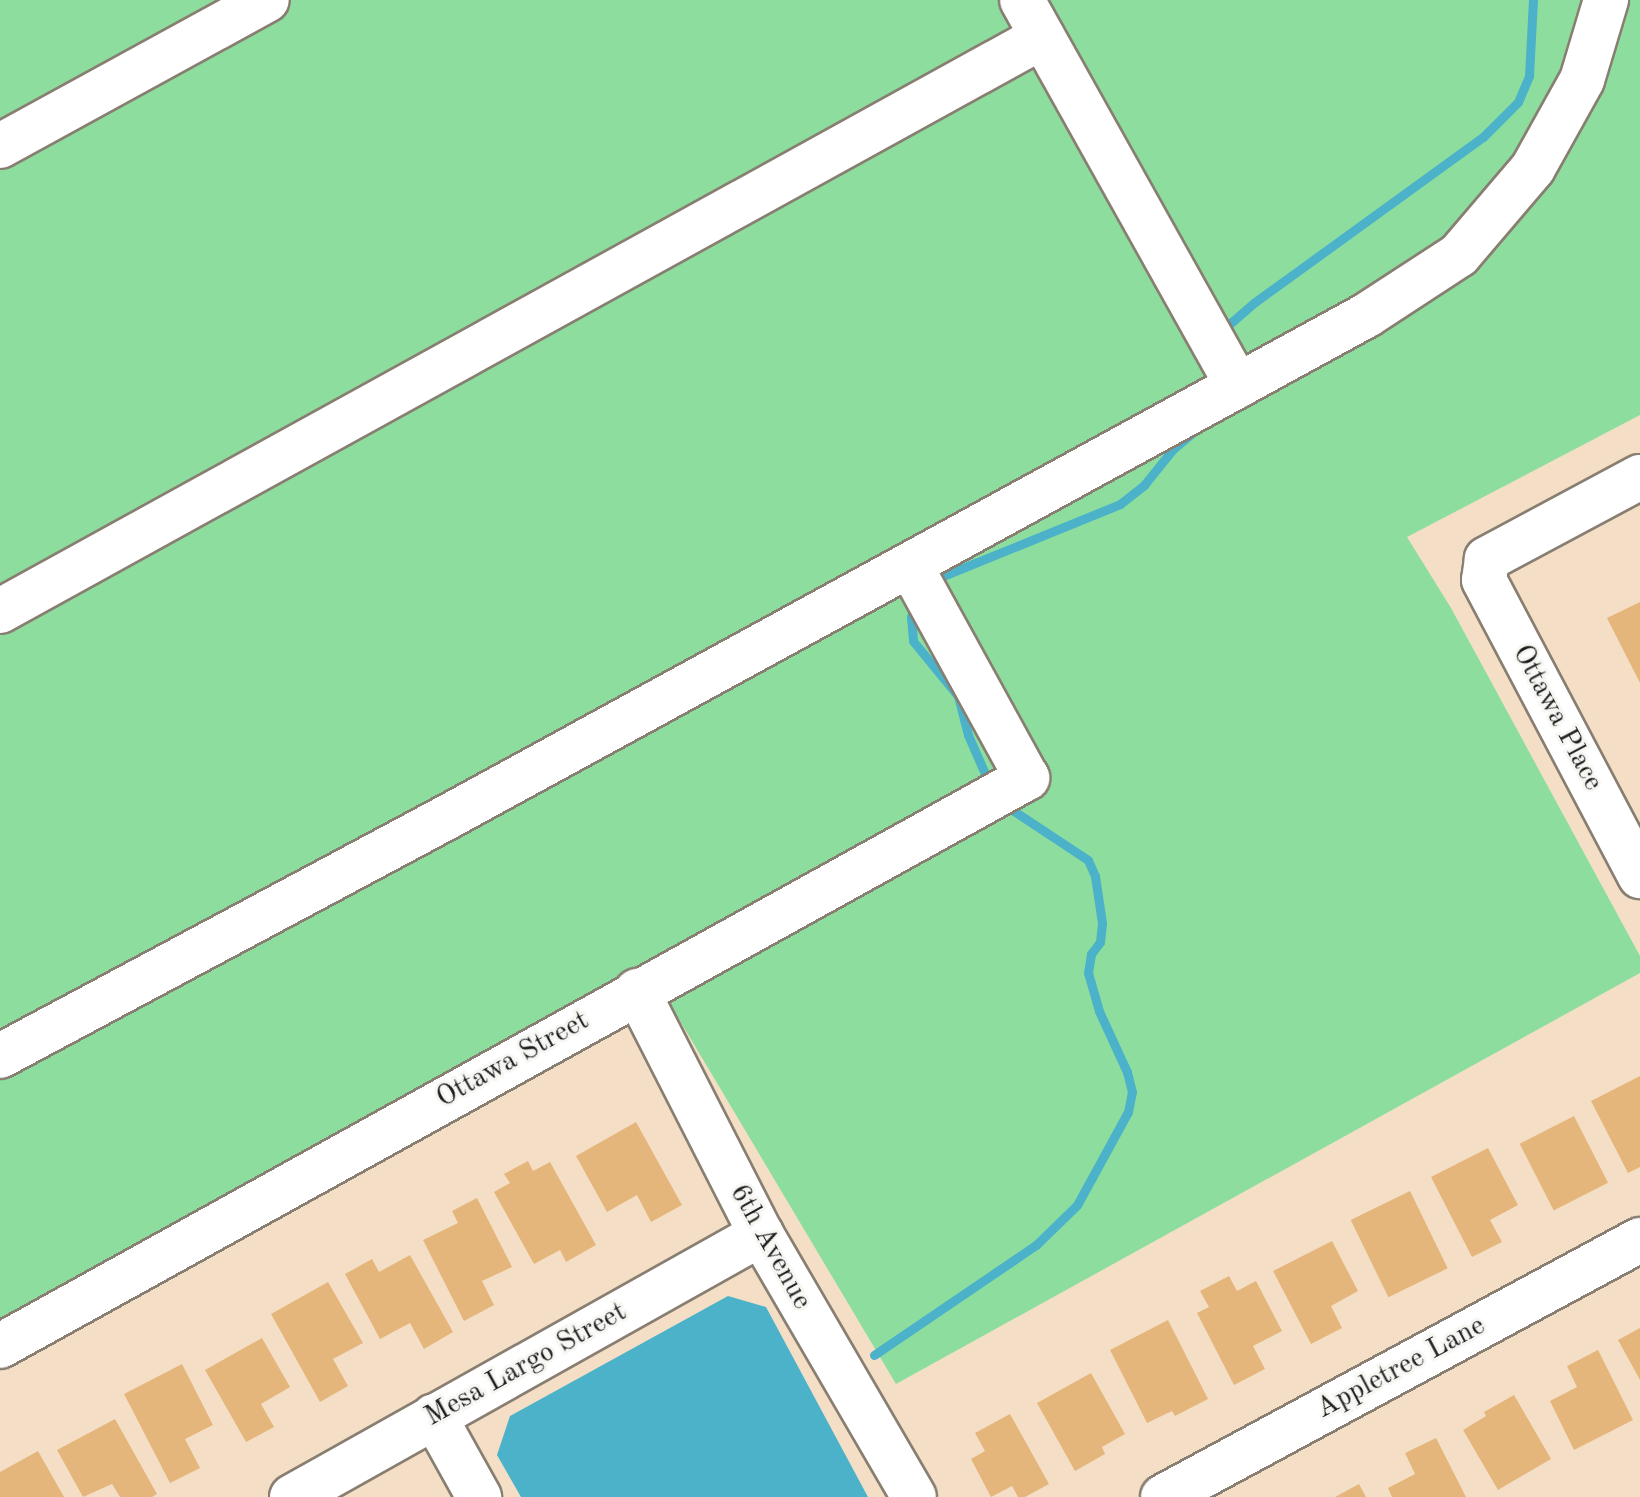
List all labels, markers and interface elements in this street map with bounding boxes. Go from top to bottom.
street label: Ottawa Place [1505,639,1609,797]
street label: Ottawa Street [431,1004,595,1116]
street label: 6th Avenue [722,1178,818,1316]
street label: Mesa Largo Street [419,1296,633,1434]
street label: Appletree Lane [1311,1309,1491,1427]

